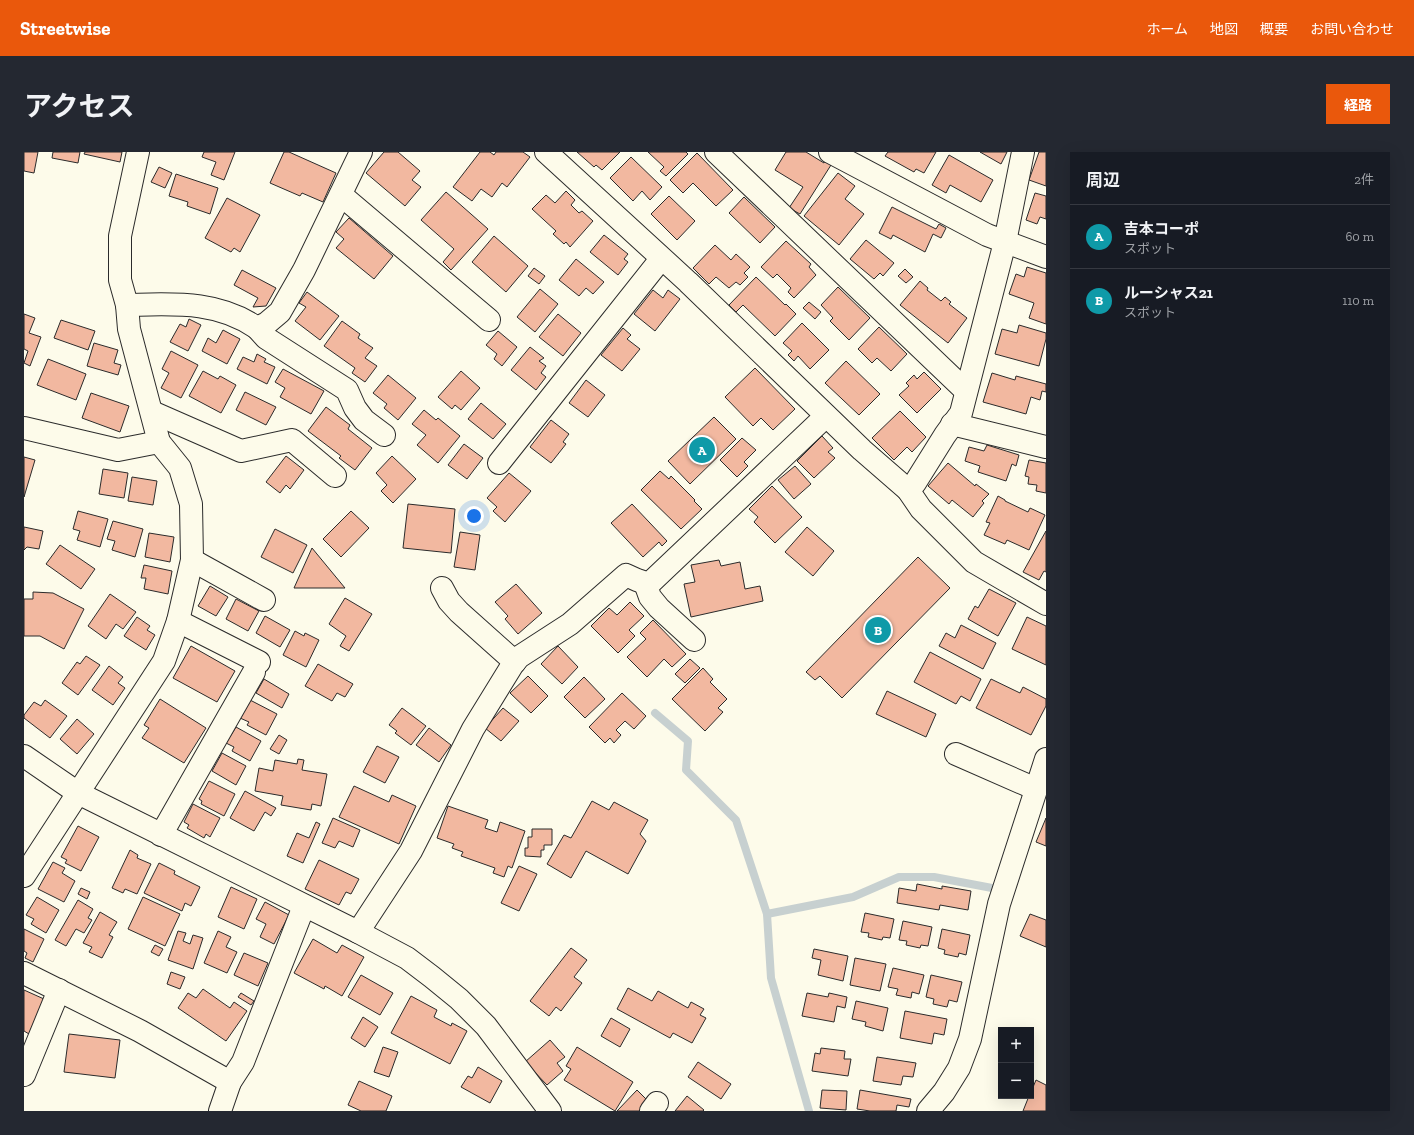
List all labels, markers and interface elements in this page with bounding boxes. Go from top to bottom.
text: Streetwise [20,17,110,40]
text: ホーム [1146,21,1188,38]
text: 地図 [1210,21,1238,38]
text: 概要 [1260,21,1288,38]
text: お問い合わせ [1310,21,1394,38]
button: 経路 [1326,84,1390,124]
text: アクセス [24,90,135,123]
text: 周辺 [1086,170,1120,190]
text: 2件 [1354,172,1374,187]
text: 吉本コーポ [1124,220,1199,238]
text: A [1095,229,1103,244]
text: 60 m [1345,229,1374,244]
text: スポット [1124,241,1176,256]
text: ルーシャス21 [1124,284,1213,302]
text: B [1095,293,1103,308]
text: 110 m [1342,293,1374,308]
text: スポット [1124,305,1176,320]
pin: A [689,435,715,465]
your location [464,506,484,526]
pin: B [865,615,891,645]
map controls [998,1027,1034,1099]
button: + [998,1027,1034,1063]
button: − [998,1063,1034,1099]

